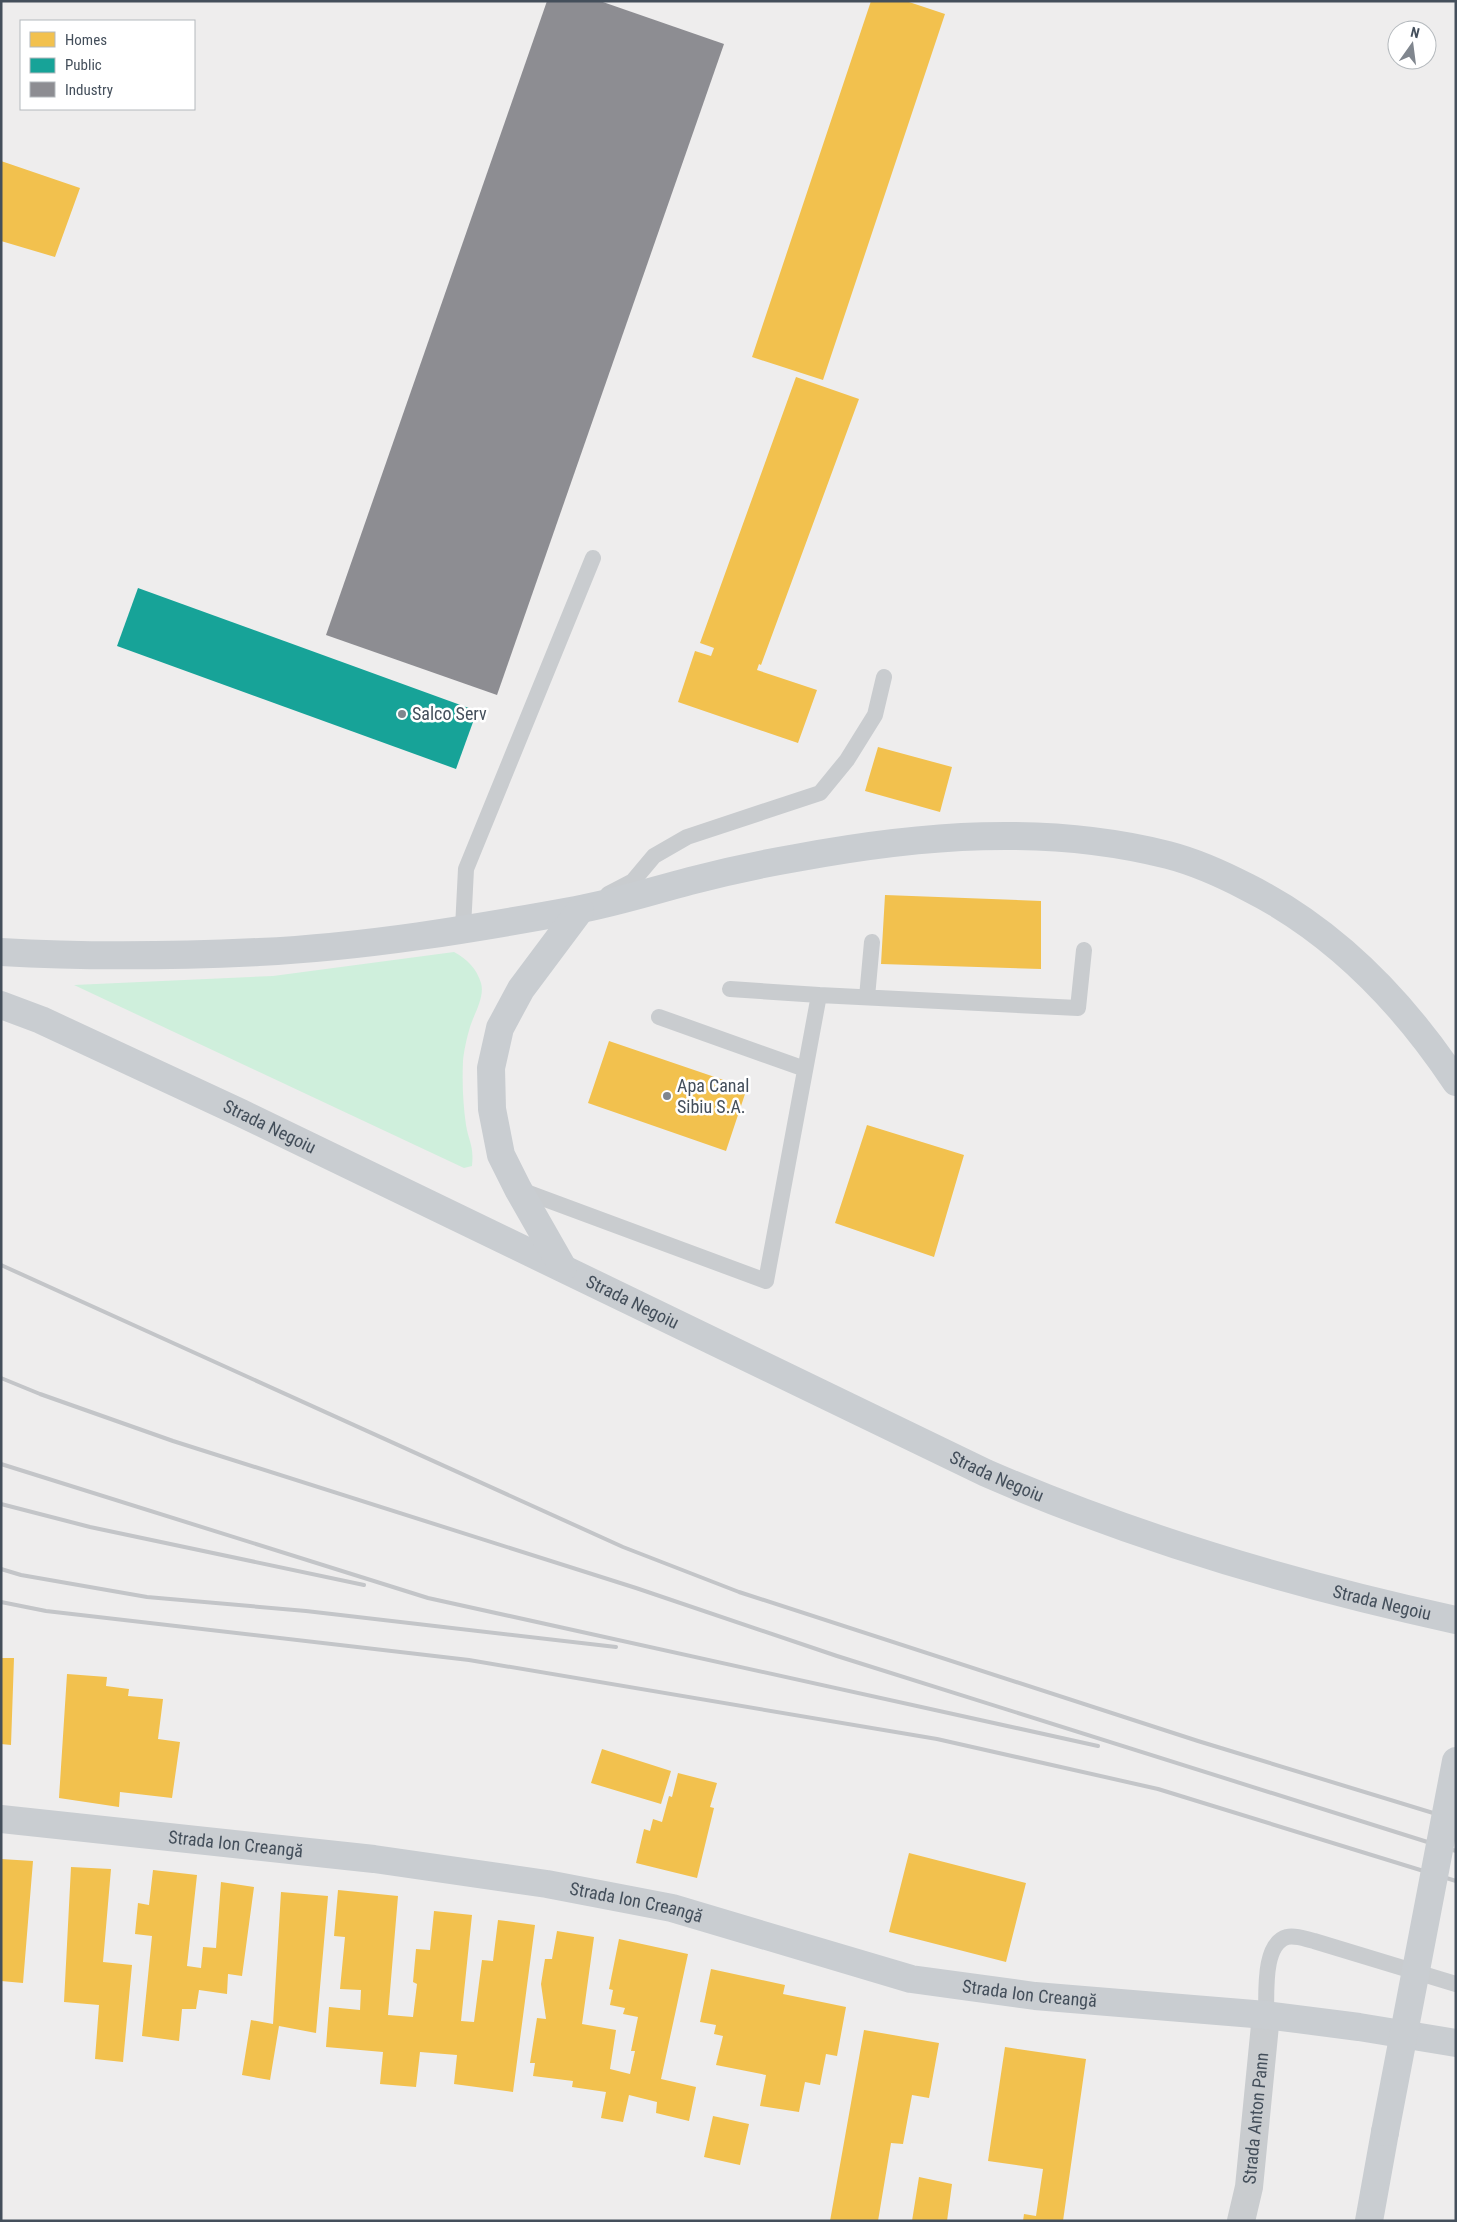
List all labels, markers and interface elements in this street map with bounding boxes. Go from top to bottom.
legend [20,20,195,110]
north arrow [1387,20,1437,70]
text: N [1409,24,1421,41]
text: Homes [65,31,107,49]
text: Public [65,56,102,74]
text: Industry [65,81,113,99]
place label: Salco Serv [412,703,487,724]
marker: Salco Serv [396,708,408,720]
place label: Apa Canal Sibiu S.A. [677,1075,749,1117]
marker: Apa Canal Sibiu S.A. [661,1090,673,1102]
street label: Strada Negoiu [220,1095,320,1158]
street label: Strada Negoiu [583,1270,682,1333]
street label: Strada Negoiu [947,1446,1047,1506]
street label: Strada Negoiu [1331,1580,1433,1624]
street label: Strada Ion Creangă [167,1826,304,1861]
street label: Strada Ion Creangă [568,1878,705,1927]
street label: Strada Ion Creangă [961,1975,1098,2011]
street label: Strada Anton Pann [1238,2051,1272,2185]

